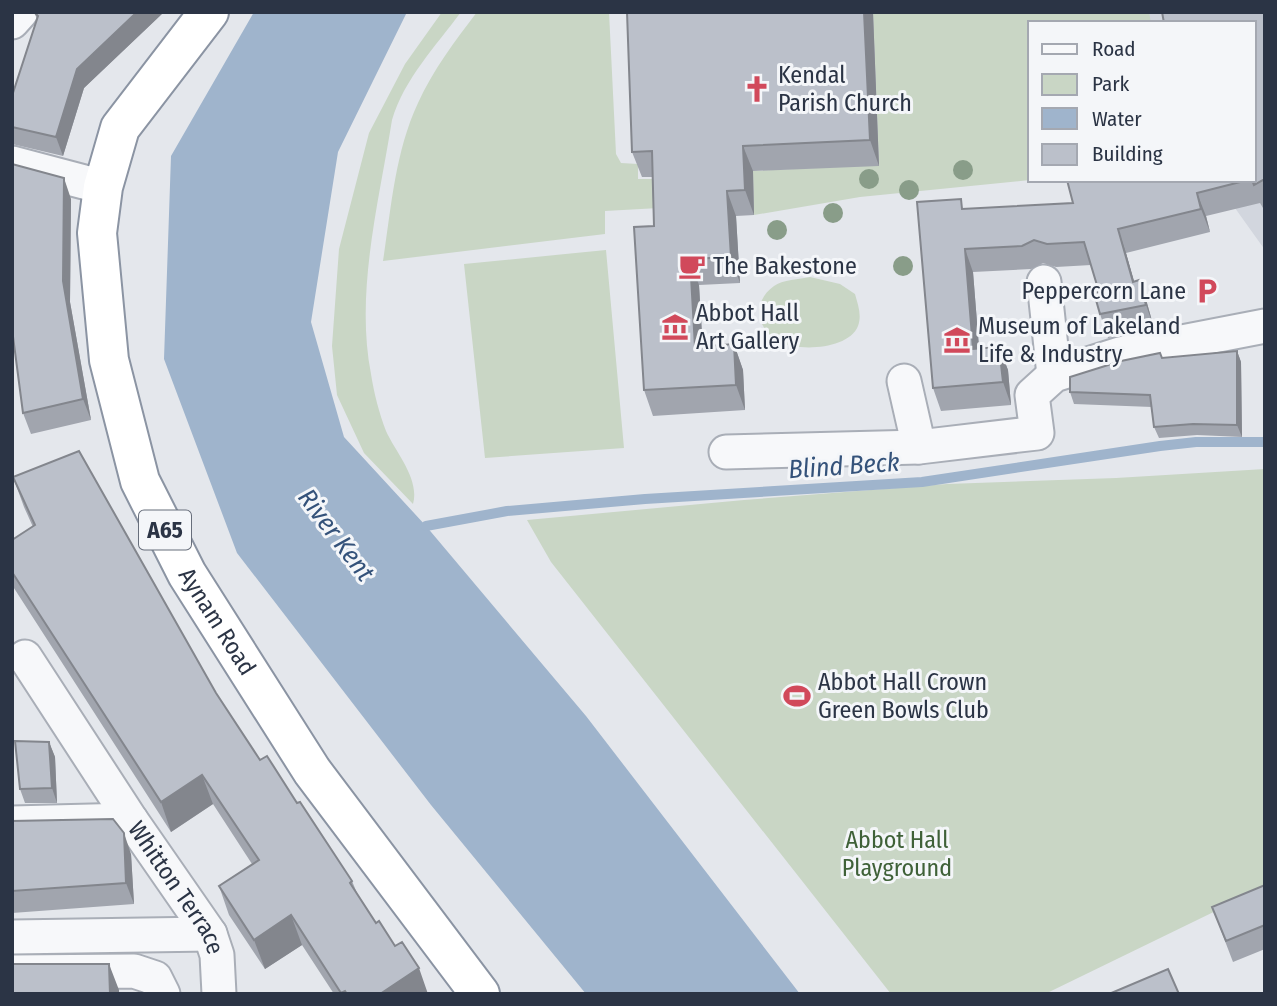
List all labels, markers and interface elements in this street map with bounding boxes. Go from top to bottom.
legend [1028,21,1256,182]
text: Road [1092,36,1136,62]
place label: Kendal Parish Church [778,61,912,117]
text: Park [1092,71,1130,97]
church icon: Kendal Parish Church [742,74,772,104]
text: Water [1092,106,1142,132]
text: Building [1092,141,1163,167]
cafe icon: The Bakestone [677,251,707,281]
place label: The Bakestone [713,252,857,280]
parking icon: Peppercorn Lane [1192,276,1222,306]
place label: Peppercorn Lane [1021,277,1186,305]
place label: Abbot Hall Art Gallery [696,299,800,355]
museum icon: Abbot Hall Art Gallery [660,312,690,342]
place label: Museum of Lakeland Life & Industry [978,312,1181,368]
museum icon: Museum of Lakeland Life & Industry [942,325,972,355]
water label: Blind Beck [787,447,901,485]
water label: River Kent [291,483,381,588]
road number: A65 [139,510,191,550]
street label: Aynam Road [173,563,262,680]
place label: Abbot Hall Crown Green Bowls Club [818,668,989,724]
sports icon: Abbot Hall Crown Green Bowls Club [782,681,812,711]
street label: Whitton Terrace [122,816,230,958]
park label: Abbot Hall Playground [842,826,952,882]

